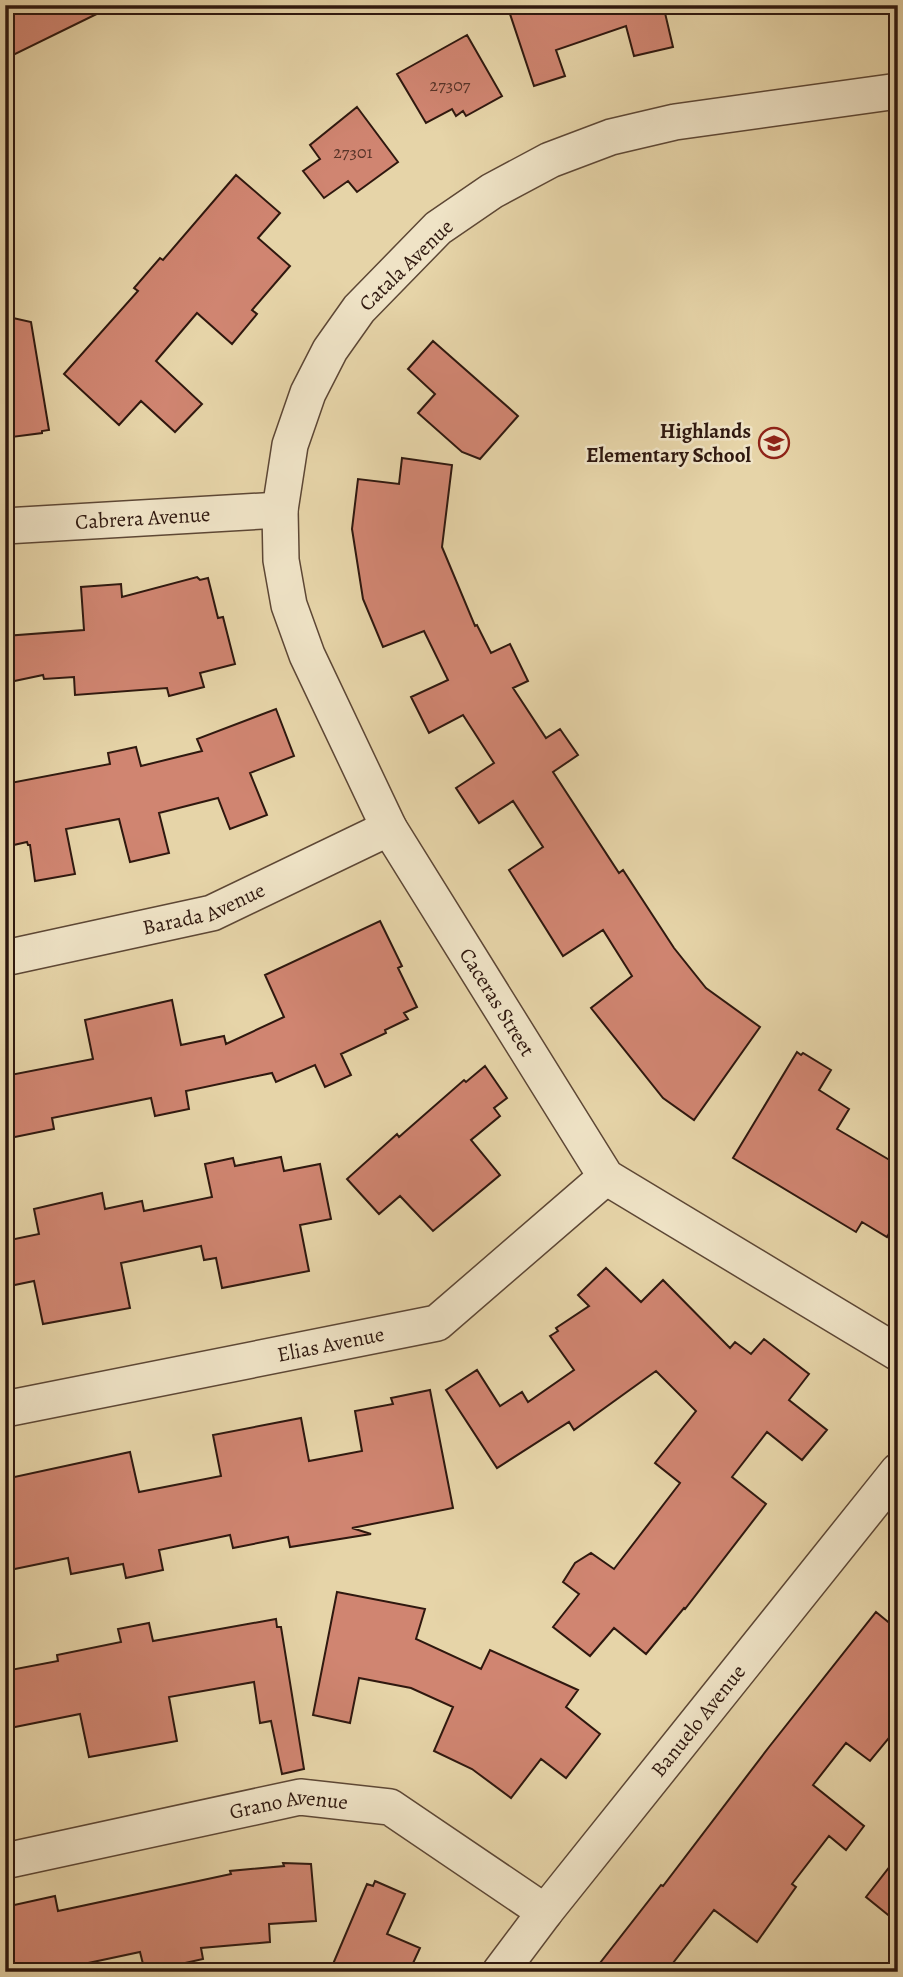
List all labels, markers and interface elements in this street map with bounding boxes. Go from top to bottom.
house number: 27307 [430,73,471,97]
house number: 27301 [333,140,373,164]
street label: Catala Avenue [353,213,459,317]
place label: Highlands Elementary School [586,417,751,469]
school or university icon: Highlands Elementary School [757,426,791,460]
street label: Cabrera Avenue [74,500,211,536]
street label: Barada Avenue [140,876,270,942]
street label: Caceras Street [453,942,542,1062]
street label: Elias Avenue [275,1320,387,1369]
street label: Banuelo Avenue [644,1658,752,1783]
street label: Grano Avenue [227,1783,349,1826]

